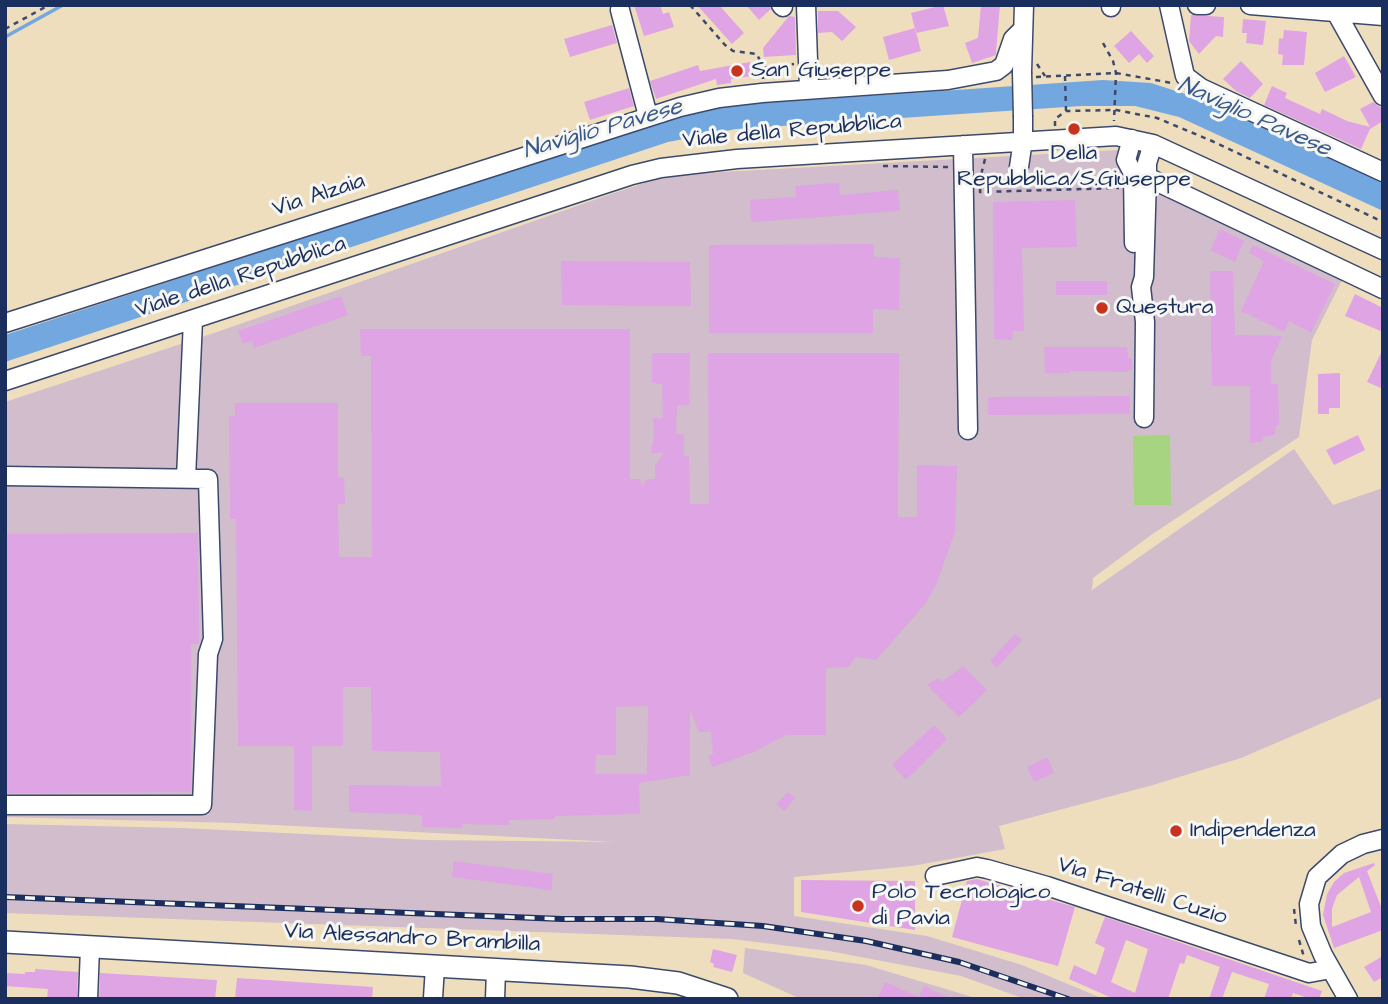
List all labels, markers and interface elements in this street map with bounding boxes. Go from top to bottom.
place label: San Giuseppe [751,57,891,85]
marker: San Giuseppe [729,63,745,79]
water label: Naviglio Pavese [1173,71,1335,165]
water label: Naviglio Pavese [520,94,686,166]
street label: Viale della Repubblica [681,109,903,155]
marker: Della Repubblica/S.Giuseppe [1066,121,1082,137]
place label: Della Repubblica/S.Giuseppe [957,140,1191,194]
street label: Via Alzaia [269,168,369,224]
street label: Viale della Repubblica [132,231,350,325]
place label: Questura [1116,294,1213,322]
marker: Questura [1094,300,1110,316]
place label: Indipendenza [1190,817,1316,845]
marker: Indipendenza [1168,823,1184,839]
street label: Via Fratelli Cuzio [1054,852,1230,932]
place label: Polo Tecnologico di Pavia [872,879,1051,933]
marker: Polo Tecnologico di Pavia [850,898,866,914]
street label: Via Alessandro Brambilla [283,919,541,959]

